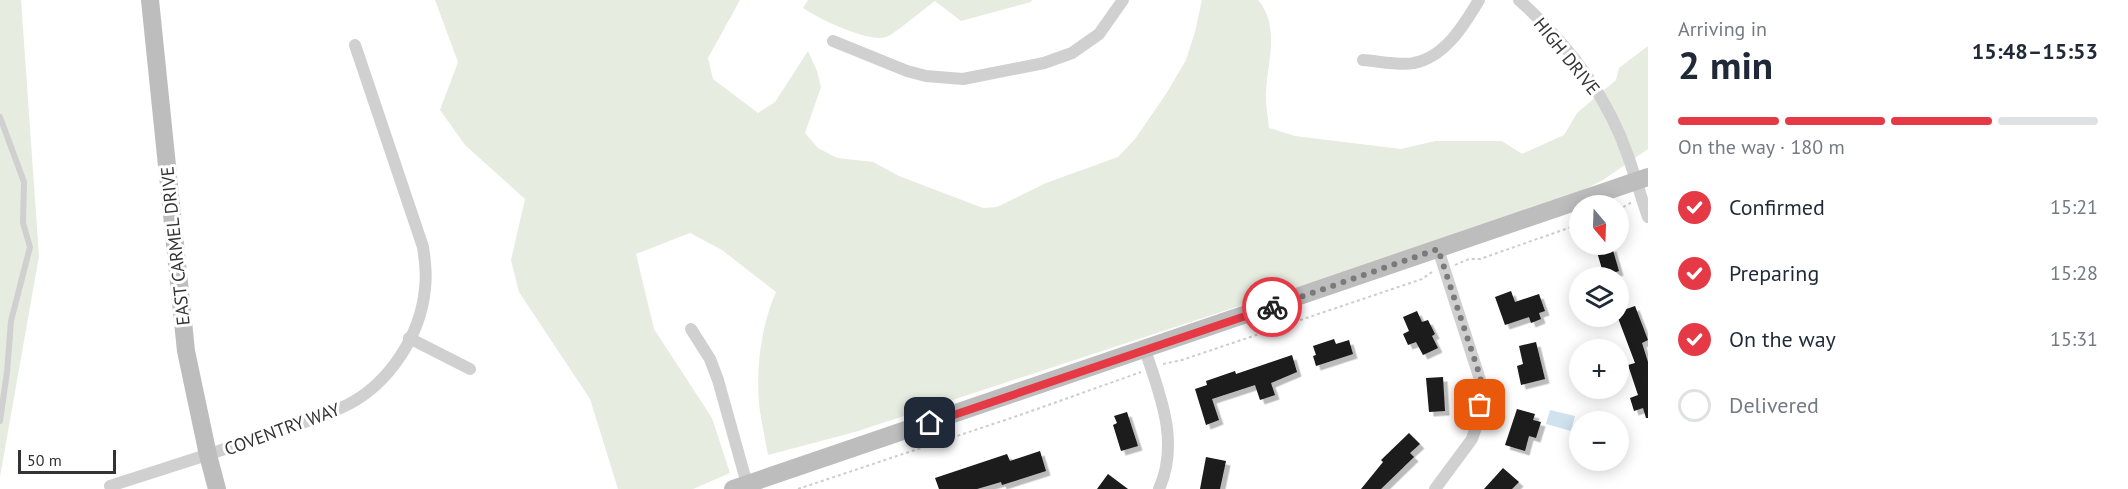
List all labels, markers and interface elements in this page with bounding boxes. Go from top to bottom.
street label: HIGH DRIVE [1529,13,1605,99]
text: Arriving in [1678,16,1767,42]
text: 15:48–15:53 [1972,37,2098,65]
text: 2 min [1678,39,1773,90]
text: On the way · 180 m [1678,134,1845,160]
street label: EAST CARMEL DRIVE [155,165,195,327]
icon: check [1678,191,1711,224]
text: Confirmed [1729,193,1825,221]
text: 15:21 [2050,194,2098,220]
north arrow [1569,195,1629,255]
map controls [1569,195,1629,471]
icon: check [1678,257,1711,290]
text: Preparing [1729,259,1819,287]
text: 15:28 [2050,260,2098,286]
button: layers [1569,267,1629,327]
courier [1242,277,1302,337]
icon: bike [1256,291,1289,324]
icon: check [1678,323,1711,356]
text: On the way [1729,325,1836,353]
text: 15:31 [2050,326,2098,352]
button: + [1569,339,1629,399]
pin [1454,379,1505,430]
icon: bag [1463,388,1496,421]
text: Delivered [1729,391,1819,419]
street label: COVENTRY WAY [221,397,343,461]
pin [904,397,955,448]
icon: home [913,406,946,439]
button: − [1569,411,1629,471]
scale bar [18,447,116,474]
text: 50 m [27,450,62,470]

